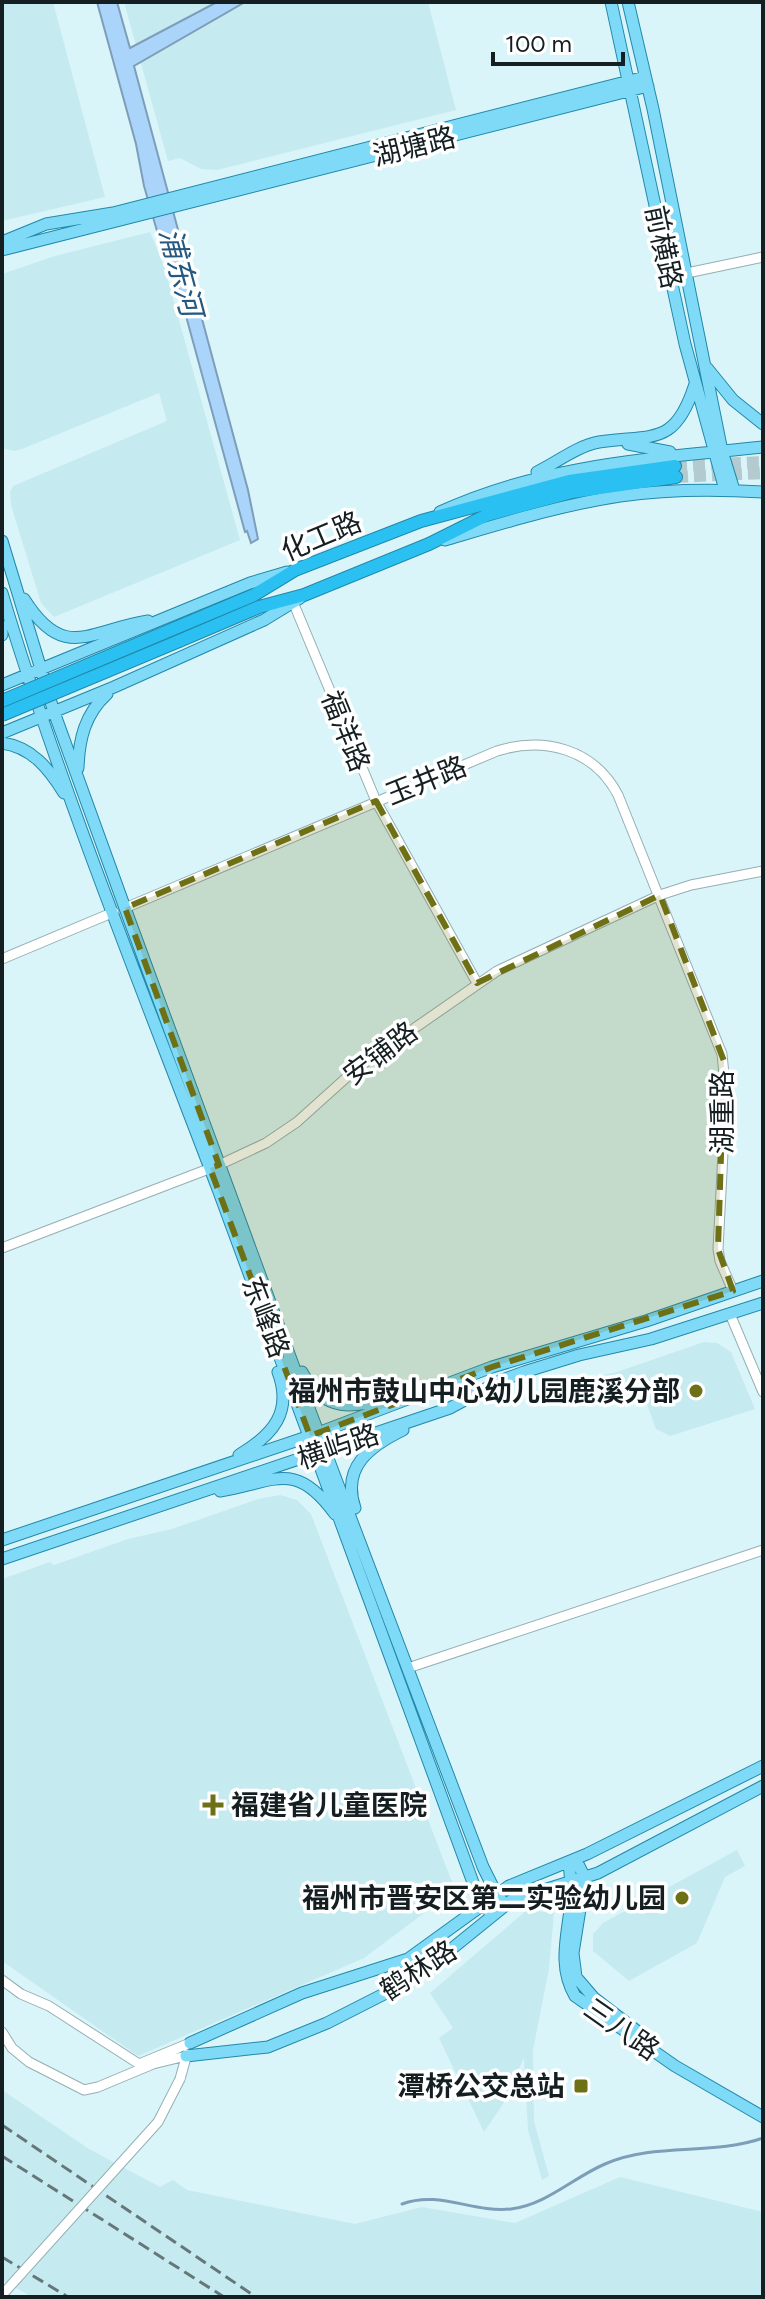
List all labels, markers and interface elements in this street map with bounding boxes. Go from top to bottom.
scale bar [493,16,623,66]
text: 100 m [505,29,572,58]
street label: 湖塘路 [369,119,459,173]
street label: 前横路 [639,202,689,292]
water label: 浦东河 [151,224,212,325]
street label: 化工路 [276,504,366,568]
street label: 福洋路 [315,686,377,776]
street label: 玉井路 [381,749,471,811]
street label: 安铺路 [336,1014,424,1092]
street label: 湖重路 [705,1070,739,1154]
street label: 东峰路 [235,1272,297,1362]
place label: 福州市鼓山中心幼儿园鹿溪分部 [288,1374,680,1408]
marker: 福州市鼓山中心幼儿园鹿溪分部 [687,1382,705,1400]
street label: 横屿路 [293,1416,383,1476]
place label: 福建省儿童医院 [231,1788,427,1822]
marker: 福建省儿童医院 [202,1794,224,1816]
place label: 福州市晋安区第二实验幼儿园 [302,1881,666,1915]
marker: 福州市晋安区第二实验幼儿园 [673,1889,691,1907]
street label: 鹤林路 [374,1933,462,2007]
street label: 三八路 [578,1991,666,2067]
place label: 潭桥公交总站 [397,2069,565,2103]
marker: 潭桥公交总站 [572,2077,590,2095]

